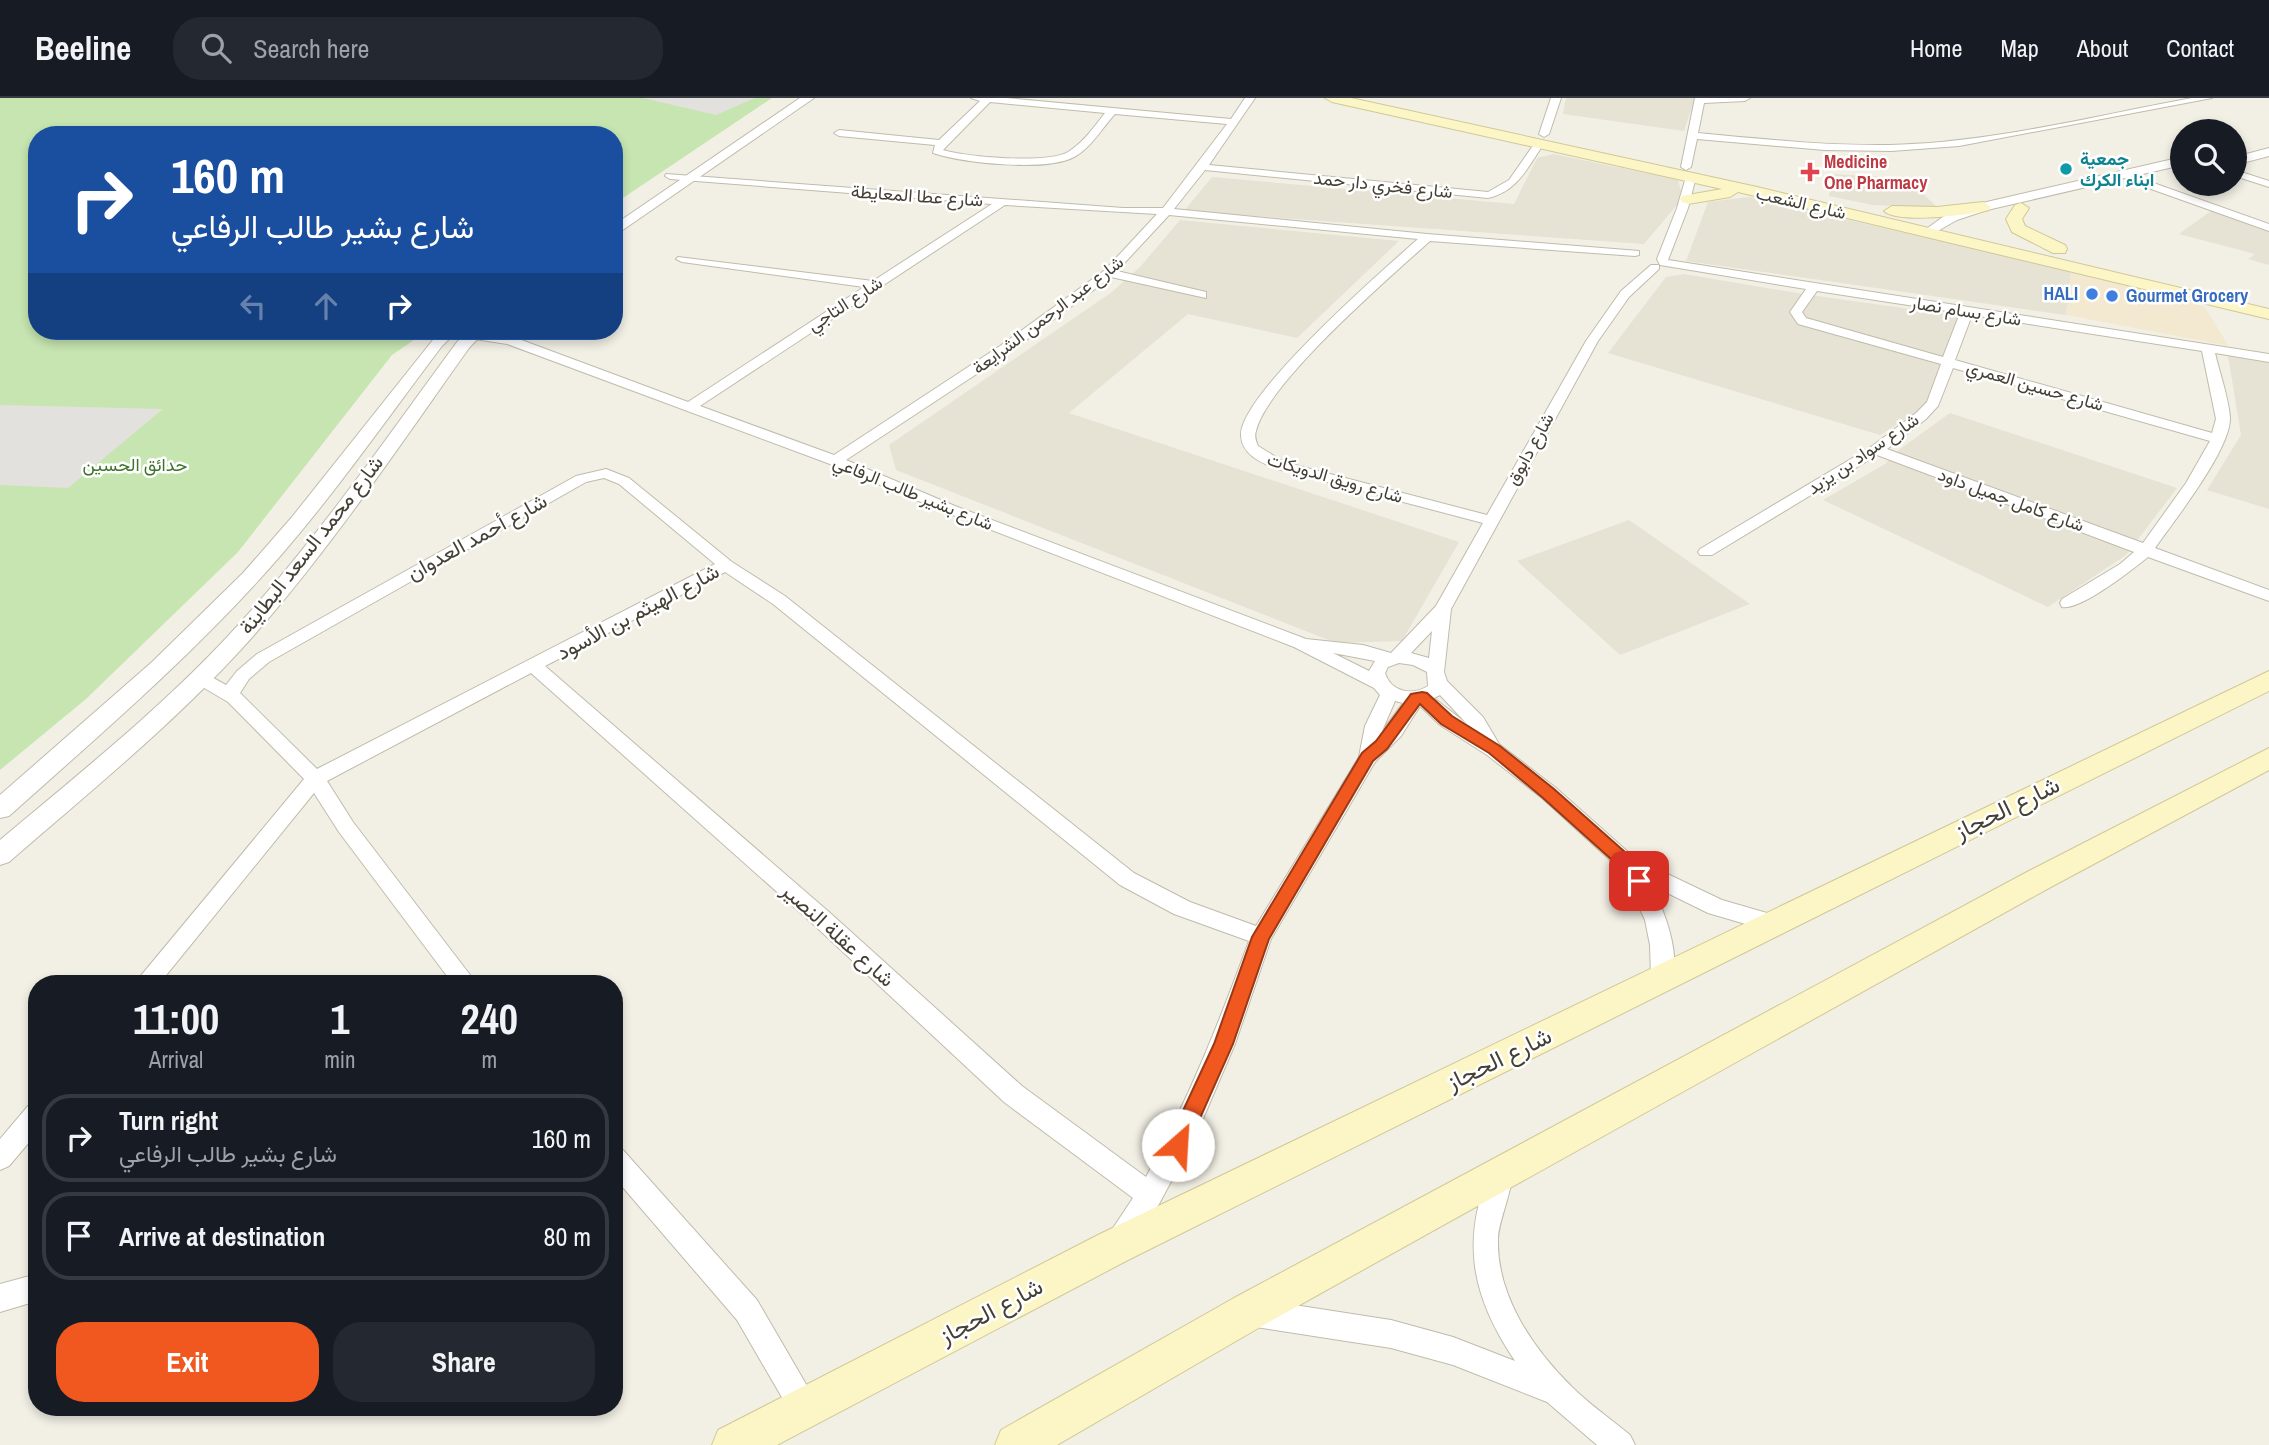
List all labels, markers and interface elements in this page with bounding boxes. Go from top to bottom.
search box [173,17,663,80]
text: Beeline [35,26,131,70]
icon: search [197,29,235,67]
text: Search here [253,31,369,66]
text: Home [1910,32,1962,64]
text: Map [2000,32,2039,64]
text: About [2077,32,2128,64]
text: Contact [2166,32,2234,64]
map controls [2170,119,2247,196]
button: search [2170,119,2247,196]
text: 160 m [171,142,285,208]
place label: جمعية ابناء الكرك [2080,146,2154,192]
place label: Medicine One Pharmacy [1824,149,1928,195]
icon: right [56,154,147,245]
marker: جمعية ابناء الكرك [2058,161,2074,177]
marker: Medicine One Pharmacy [1802,164,1818,180]
street label: شارع فخري دار حمد [1312,165,1454,207]
street label: شارع عطا المعايطة [850,178,984,213]
street label: شارع الشعب [1754,180,1849,225]
text: شارع بشير طالب الرفاعي [171,205,474,248]
street label: شارع عبد الرحمن الشرايعة [967,249,1129,380]
street label: شارع التاجي [802,270,889,340]
place label: HALI [2044,281,2078,306]
place label: Gourmet Grocery [2126,283,2249,308]
marker: HALI [2084,286,2100,302]
icon: left [234,287,272,325]
icon: ahead [307,287,345,325]
icon: right [380,287,418,325]
marker: Gourmet Grocery [2104,288,2120,304]
street label: شارع بسام نصار [1908,289,2023,332]
street label: شارع حسين العمري [1963,354,2107,420]
street label: شارع سواد بن يزيد [1802,407,1924,500]
street label: شارع دابوق [1500,408,1560,489]
street label: شارع رويق الدويكات [1264,446,1406,509]
street label: شارع محمد السعد البطاينة [232,449,390,640]
street label: شارع بشير طالب الرفاعي [828,449,997,539]
park label: حدائق الحسين [83,452,187,477]
street label: شارع كامل جميل داود [1935,461,2088,538]
street label: شارع أحمد العدوان [401,486,552,587]
street label: شارع الهيثم بن الأسود [551,556,724,667]
street label: شارع الحجاز [1948,768,2065,848]
pin [1609,851,1669,911]
icon: arrive [1620,862,1658,900]
street label: شارع عقلة النصير [775,875,901,993]
text: 11:00 [133,991,219,1047]
text: 1 [330,991,349,1047]
text: 240 [461,991,518,1047]
street label: شارع الحجاز [1440,1019,1557,1099]
text: Arrival [149,1044,203,1075]
text: min [324,1044,356,1075]
text: m [481,1044,497,1075]
text: Turn right [119,1103,218,1138]
position arrow [1141,1108,1215,1182]
icon: right [60,1119,98,1157]
text: 160 m [532,1121,591,1156]
text: شارع بشير طالب الرفاعي [119,1138,337,1169]
icon: arrive [60,1217,98,1255]
text: Arrive at destination [119,1219,325,1254]
text: 80 m [544,1219,591,1254]
street label: شارع الحجاز [932,1269,1049,1352]
button: Exit [56,1322,319,1402]
button: Share [333,1322,595,1402]

